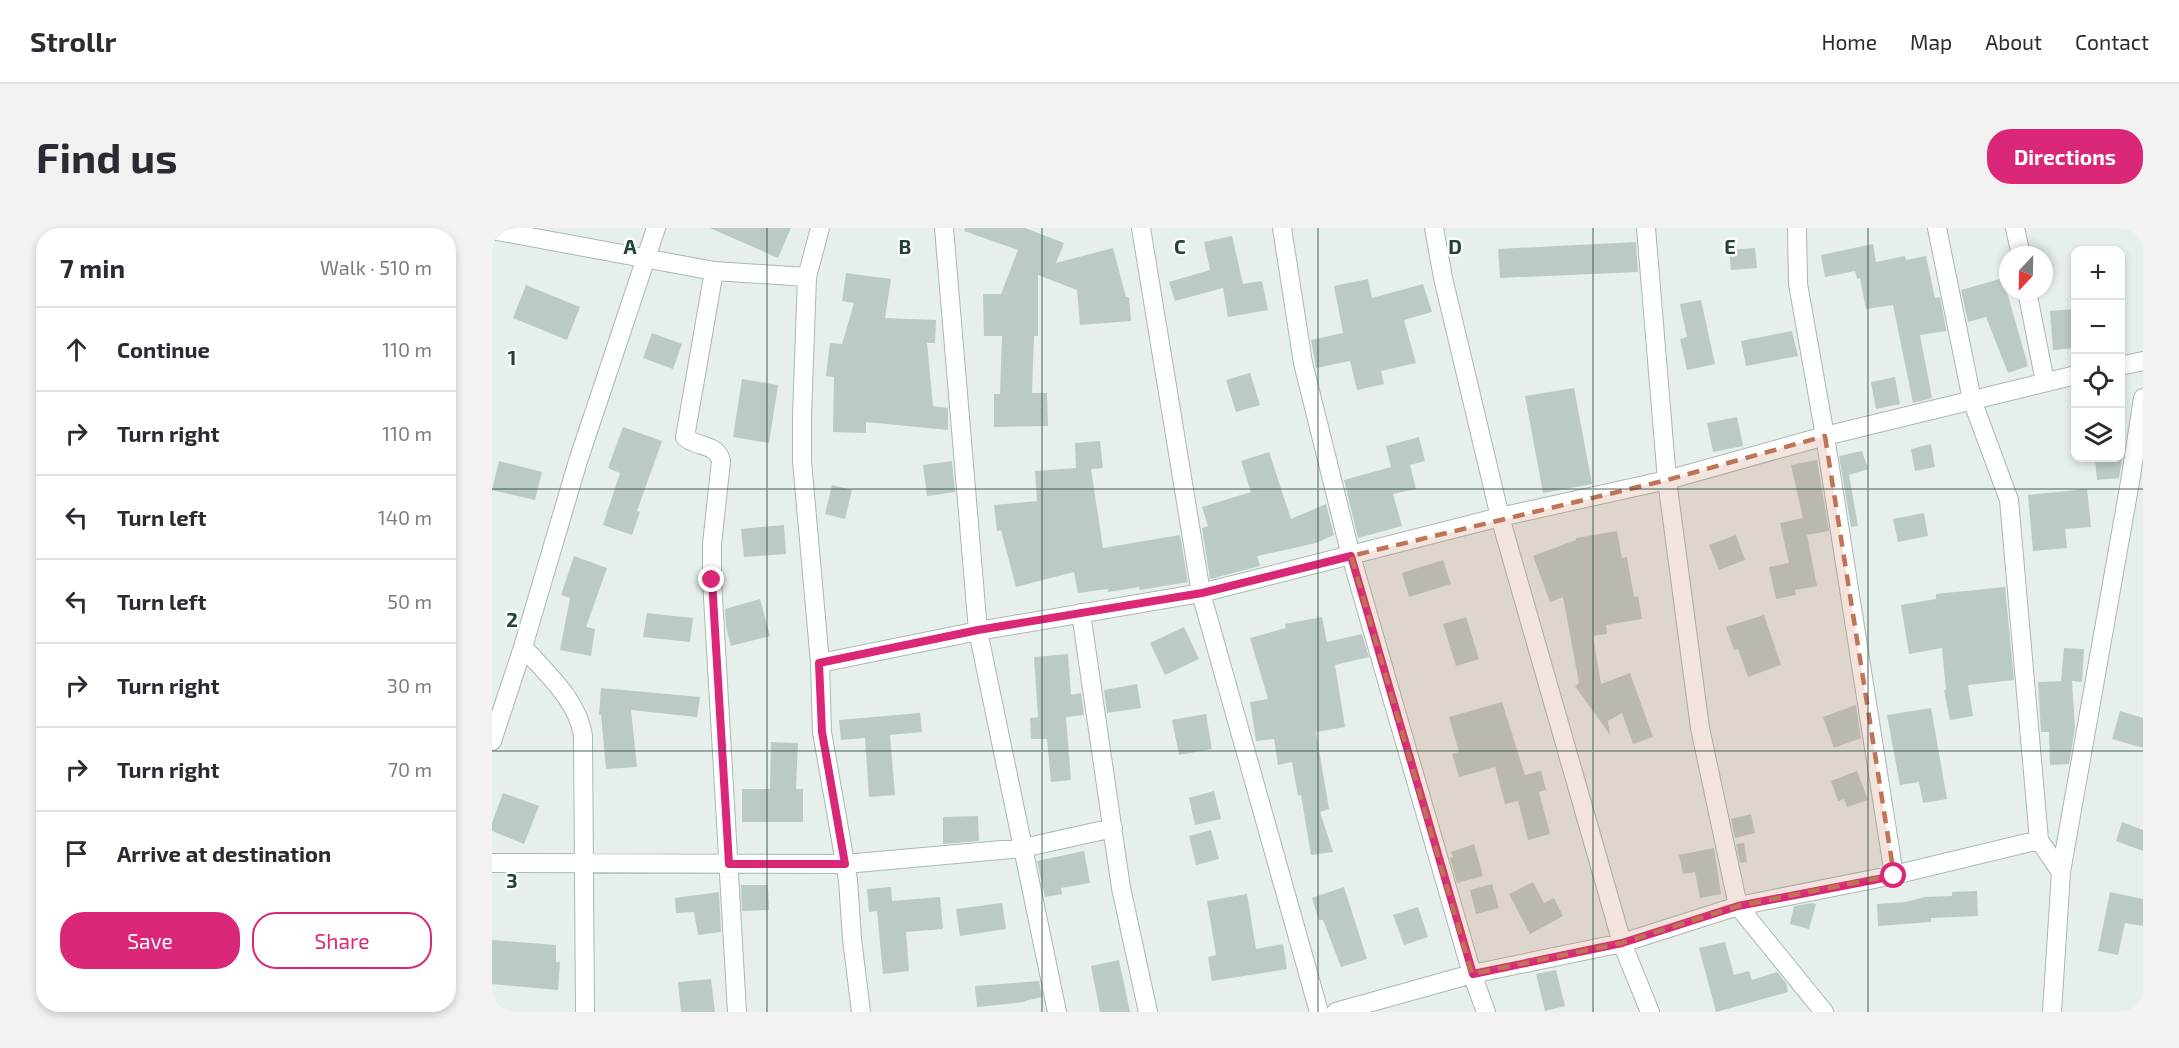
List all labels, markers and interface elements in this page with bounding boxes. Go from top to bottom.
text: Strollr [30,24,116,58]
text: Home [1821,29,1877,54]
text: Map [1910,29,1952,54]
text: About [1985,29,2042,54]
text: Contact [2075,29,2149,54]
button: Directions [1987,129,2143,184]
text: Find us [36,131,178,181]
text: A [623,234,637,258]
text: B [899,234,911,258]
text: C [1174,234,1186,258]
text: D [1448,234,1462,258]
text: E [1724,234,1736,258]
north arrow [1999,246,2053,300]
map controls [2071,246,2125,462]
button: + [2071,246,2125,300]
text: 7 min [60,252,125,283]
text: Walk · 510 m [320,255,432,279]
button: − [2071,300,2125,354]
icon: ahead [60,333,93,366]
text: Continue [117,336,210,362]
text: 110 m [382,337,432,361]
text: 1 [508,345,516,369]
button: locate [2071,354,2125,408]
button: layers [2071,408,2125,462]
icon: right [60,417,93,450]
text: Turn right [117,420,219,446]
text: 110 m [382,421,432,445]
icon: left [60,501,93,534]
text: Turn left [117,504,206,530]
text: 140 m [378,505,432,529]
route end [698,566,724,592]
icon: left [60,585,93,618]
text: Turn left [117,588,206,614]
text: 50 m [387,589,432,613]
text: 2 [506,607,518,631]
icon: right [60,669,93,702]
text: Turn right [117,672,219,698]
text: 30 m [387,673,432,697]
icon: right [60,753,93,786]
text: Turn right [117,756,219,782]
text: 70 m [388,757,432,781]
icon: arrive [60,837,93,870]
text: Arrive at destination [117,840,331,866]
route start [1880,862,1906,888]
text: 3 [506,868,518,892]
button: Save [60,912,240,969]
button: Share [252,912,432,969]

